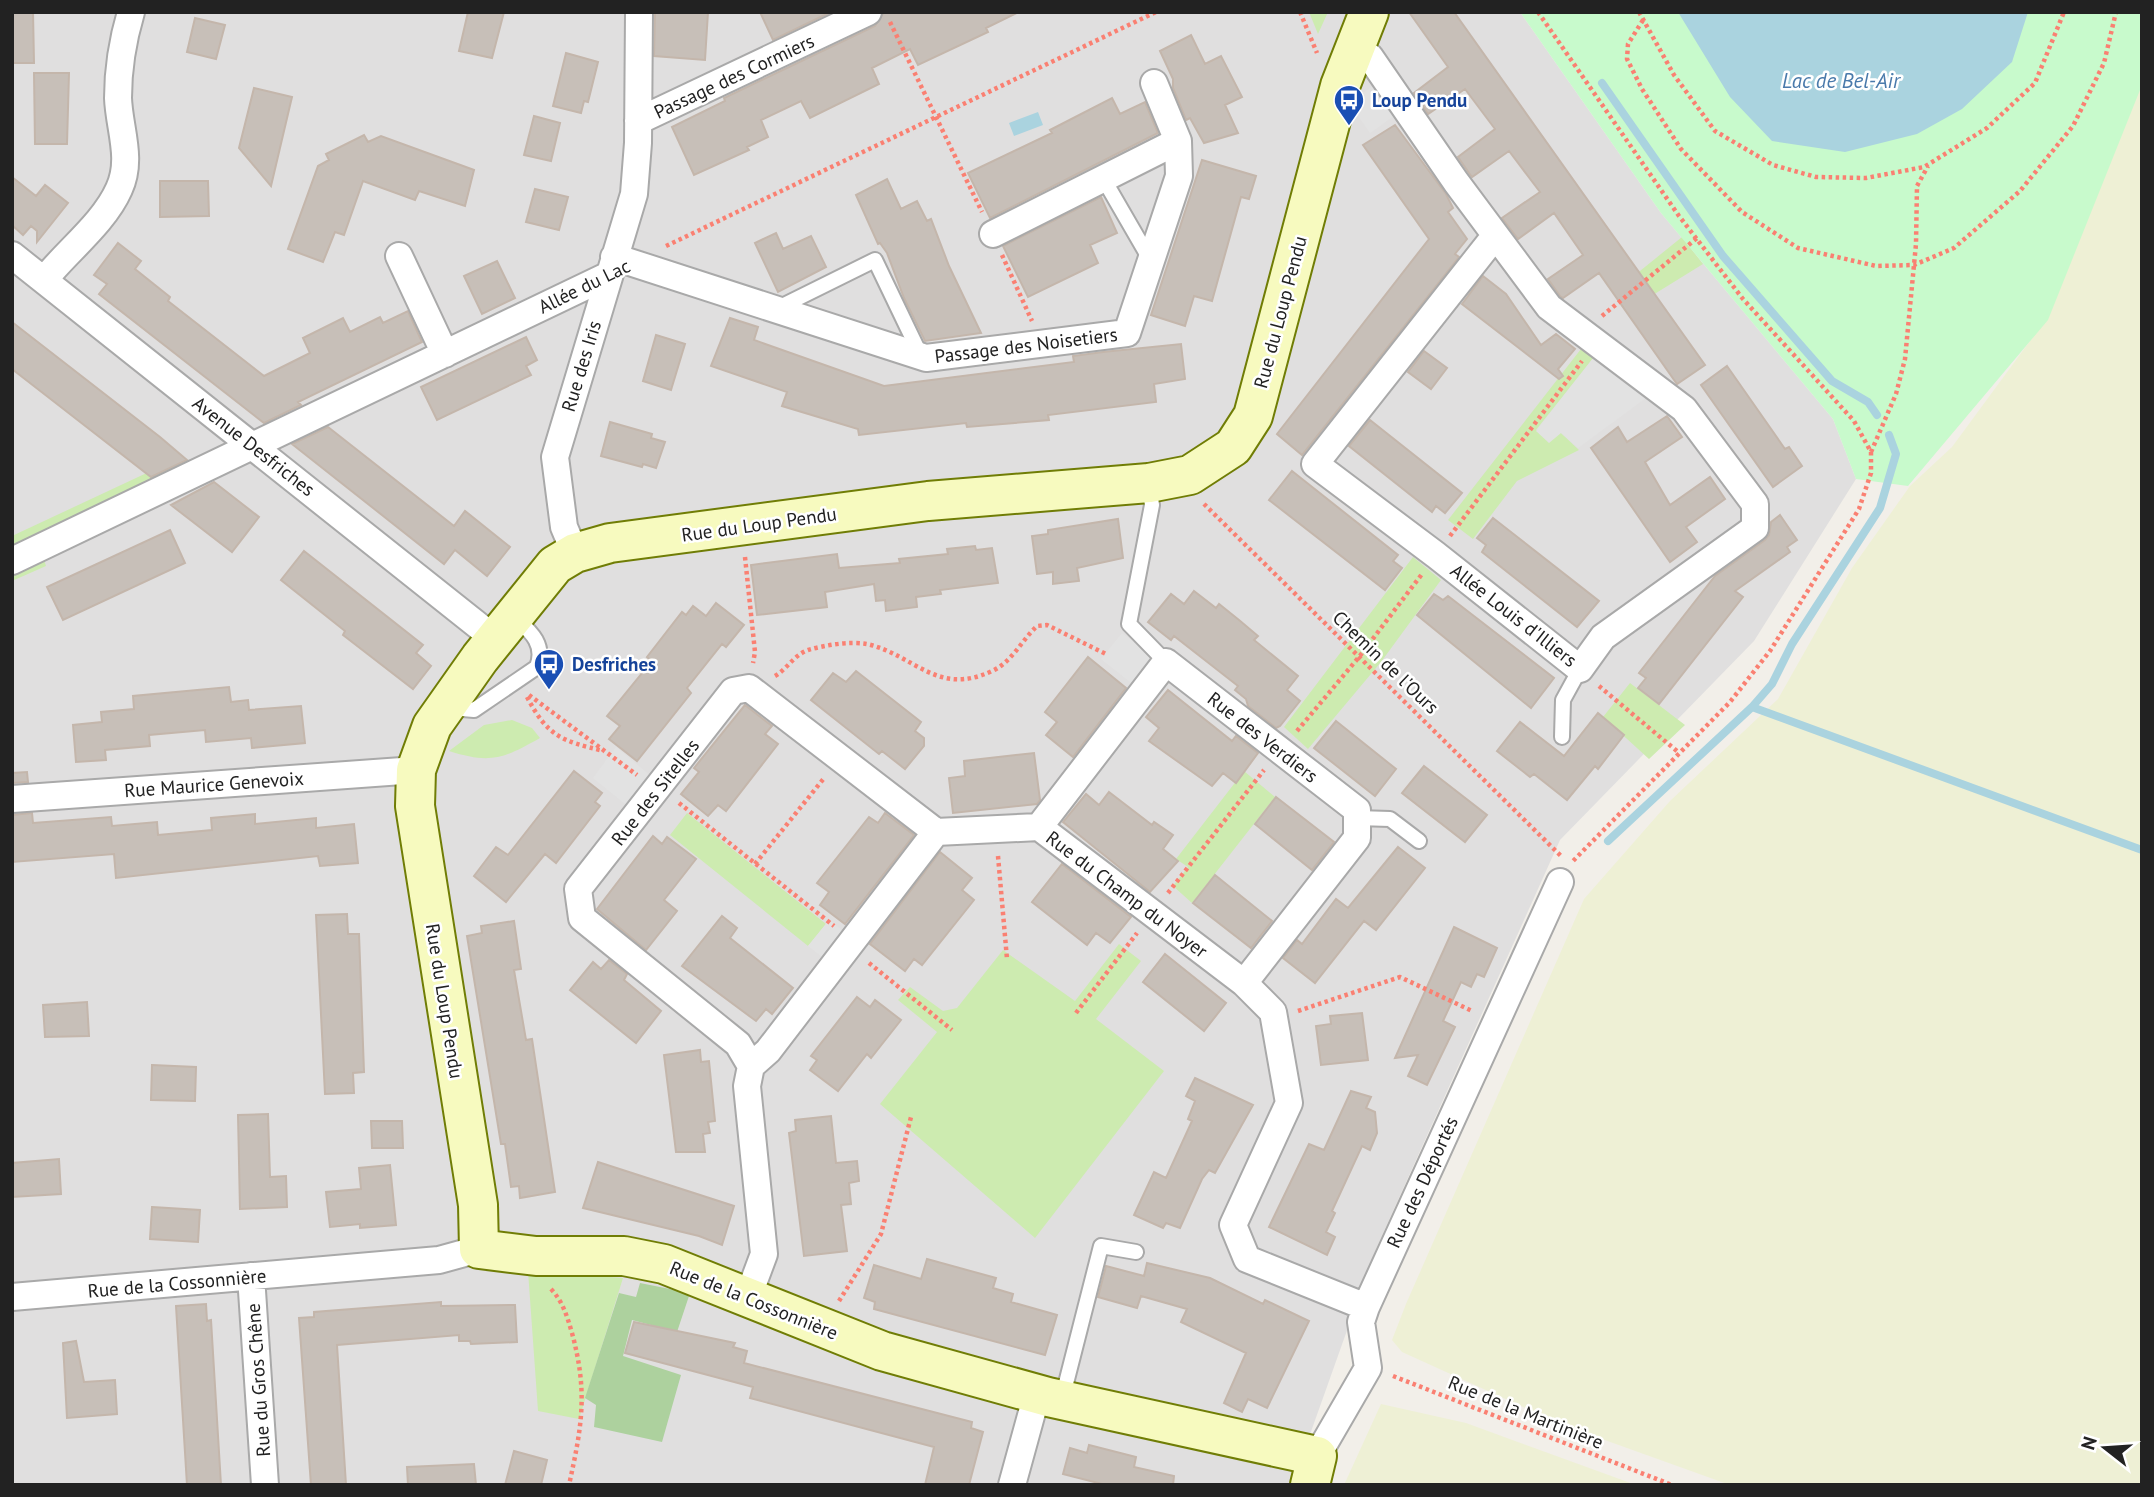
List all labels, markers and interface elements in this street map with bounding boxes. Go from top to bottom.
street label: Passage des Cormiers [650,28,818,124]
water label: Lac de Bel-Air [1782,67,1902,94]
bus stop icon: Loup Pendu [1332,83,1366,127]
place label: Loup Pendu [1372,88,1467,112]
street label: Rue du Loup Pendu [1248,233,1312,391]
street label: Allée du Lac [534,253,634,319]
street label: Rue des Iris [556,317,606,415]
street label: Passage des Noisetiers [933,322,1119,368]
street label: Avenue Desfriches [188,391,320,501]
street label: Rue du Loup Pendu [680,501,838,547]
street label: Allée Louis d'Illiers [1446,558,1582,672]
street label: Chemin de l'Ours [1328,605,1444,719]
bus stop icon: Desfriches [532,647,566,691]
place label: Desfriches [572,652,656,676]
street label: Rue des Verdiers [1203,686,1323,788]
street label: Rue des Sitelles [606,734,704,850]
street label: Rue Maurice Genevoix [123,766,305,802]
street label: Rue du Champ du Noyer [1041,825,1213,963]
street label: Rue du Loup Pendu [421,922,469,1080]
street label: Rue des Déportés [1381,1112,1463,1252]
street label: Rue de la Cossonnière [666,1255,842,1345]
street label: Rue de la Cossonnière [87,1263,267,1303]
street label: Rue du Gros Chêne [241,1302,275,1458]
street label: Rue de la Martinière [1445,1370,1607,1454]
north arrow [2070,1413,2140,1483]
text: N [2075,1434,2102,1453]

